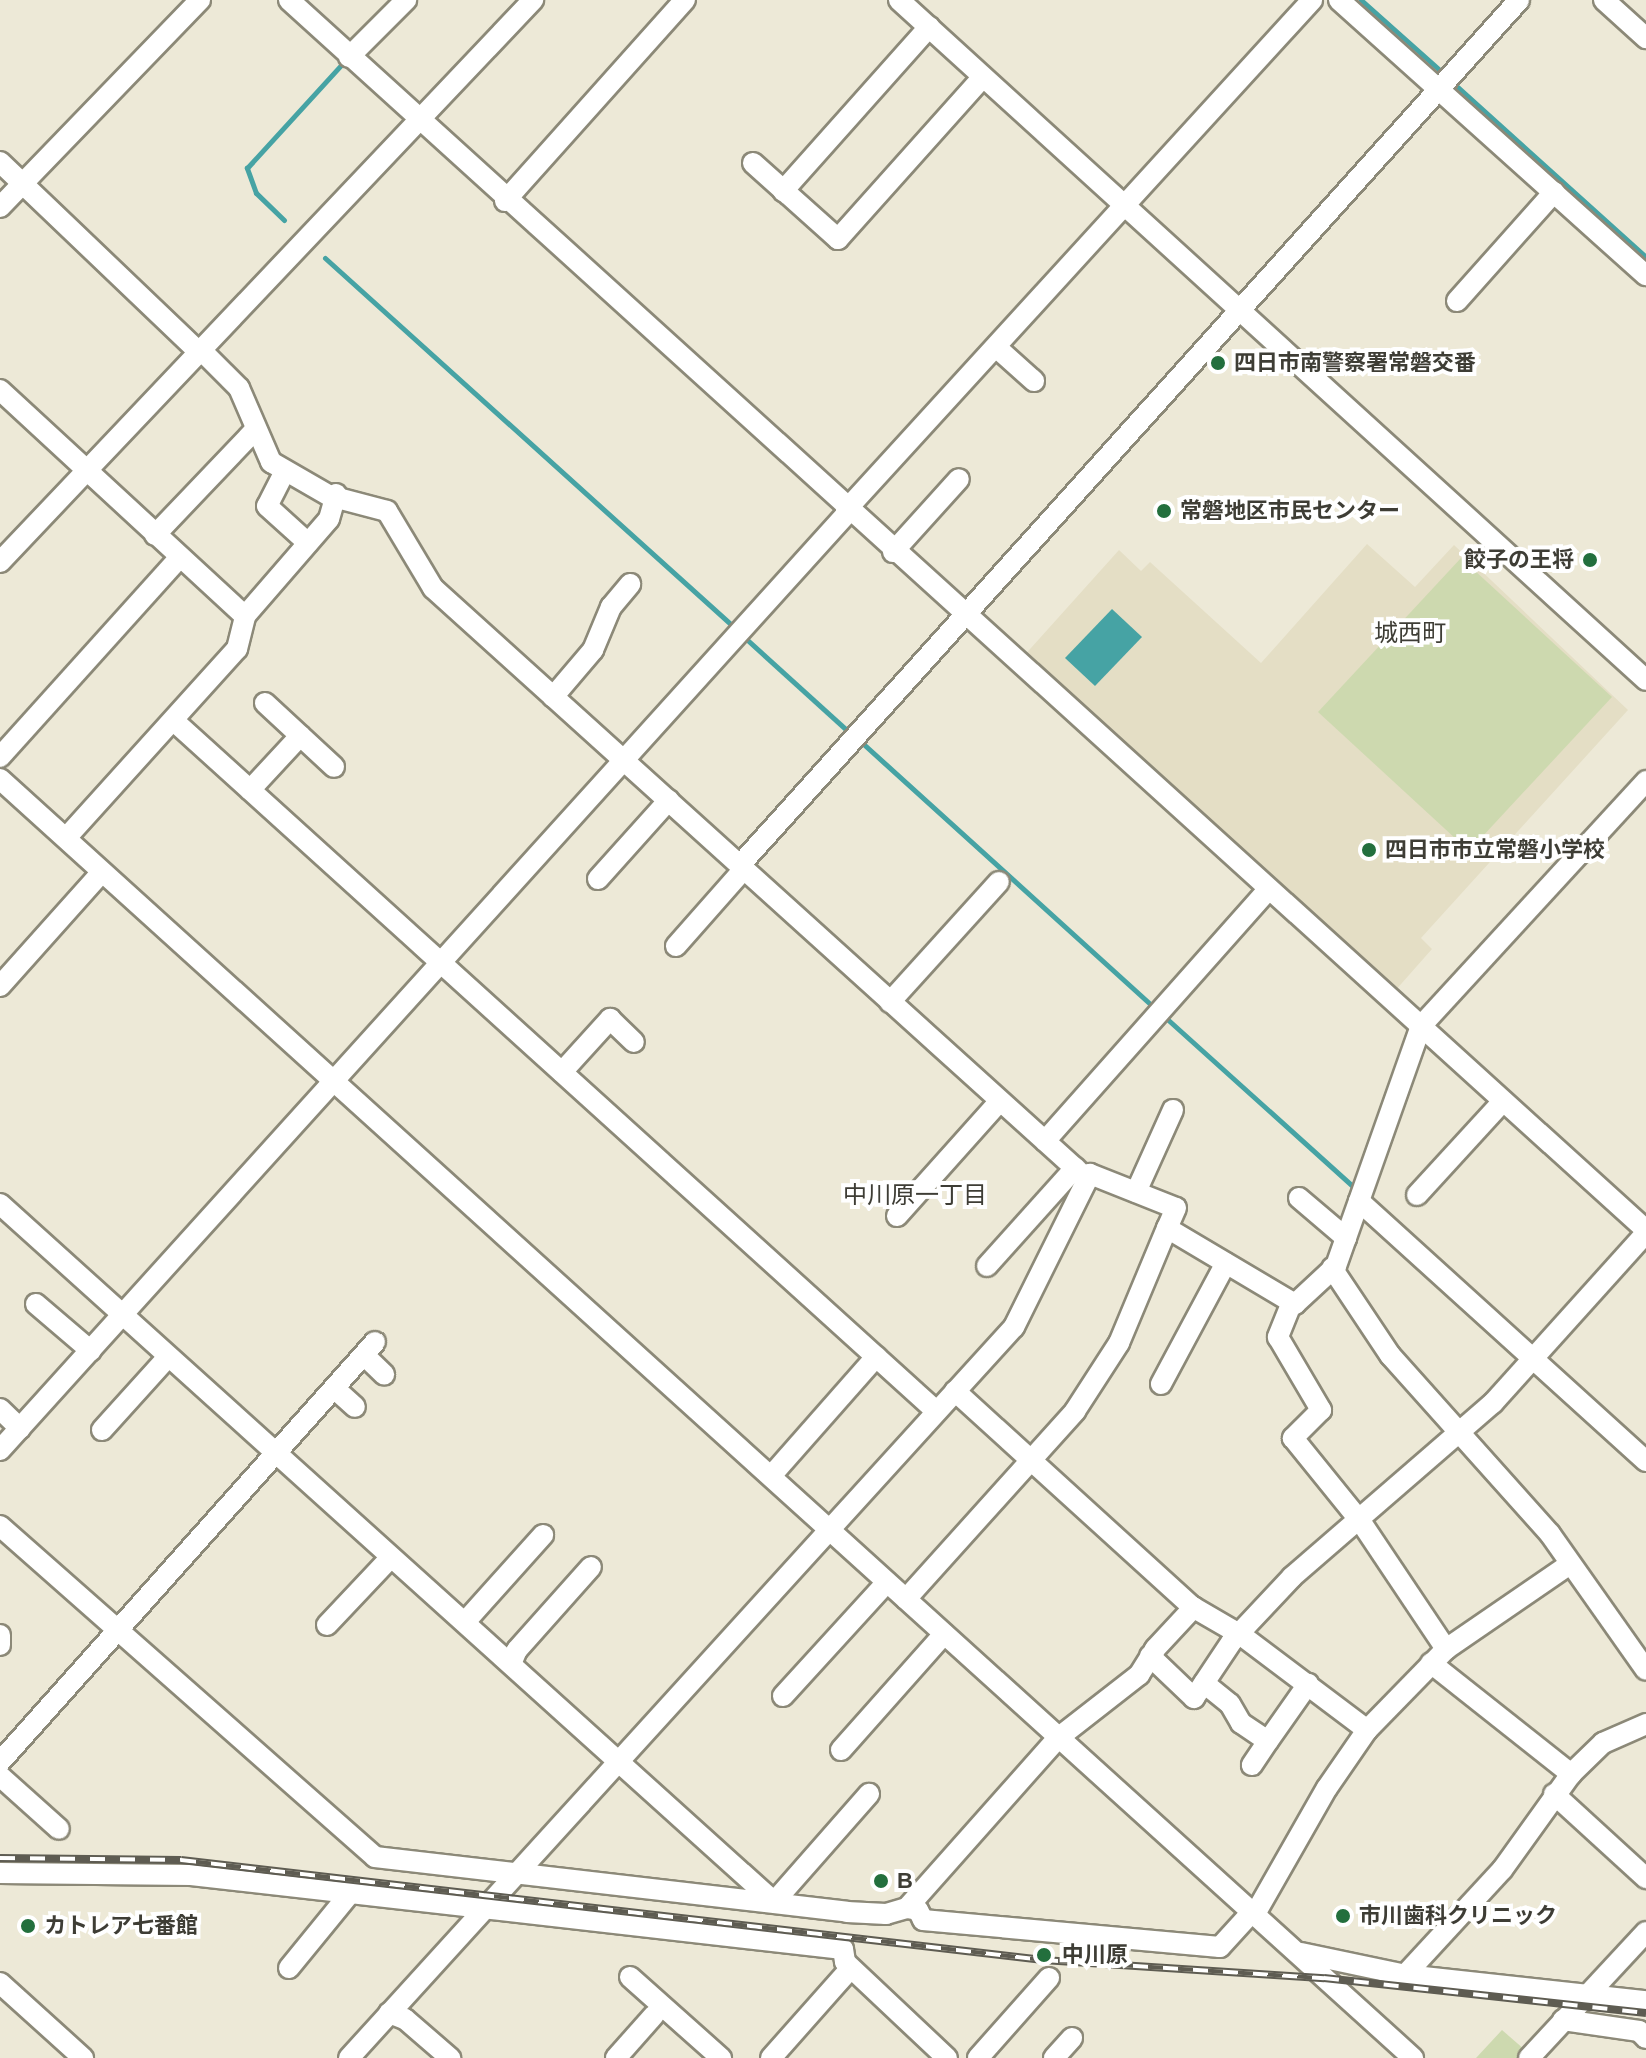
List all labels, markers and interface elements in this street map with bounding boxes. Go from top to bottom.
place label: 四日市南警察署常磐交番 [1234,350,1476,376]
marker: 四日市南警察署常磐交番 [1209,354,1227,372]
place label: 常磐地区市民センター [1180,498,1400,524]
marker: 常磐地区市民センター [1155,502,1173,520]
place label: 餃子の王将 [1464,547,1574,573]
marker: 餃子の王将 [1581,551,1599,569]
district label: 城西町 [1374,619,1446,647]
place label: 四日市市立常磐小学校 [1385,837,1605,863]
marker: 四日市市立常磐小学校 [1360,841,1378,859]
district label: 中川原一丁目 [843,1181,987,1209]
place label: B [897,1868,913,1894]
marker: B [872,1872,890,1890]
place label: 市川歯科クリニック [1359,1903,1557,1929]
marker: 市川歯科クリニック [1334,1907,1352,1925]
place label: カトレア七番館 [44,1913,198,1939]
marker: カトレア七番館 [19,1917,37,1935]
place label: 中川原 [1062,1942,1128,1968]
marker: 中川原 [1033,1944,1055,1966]

